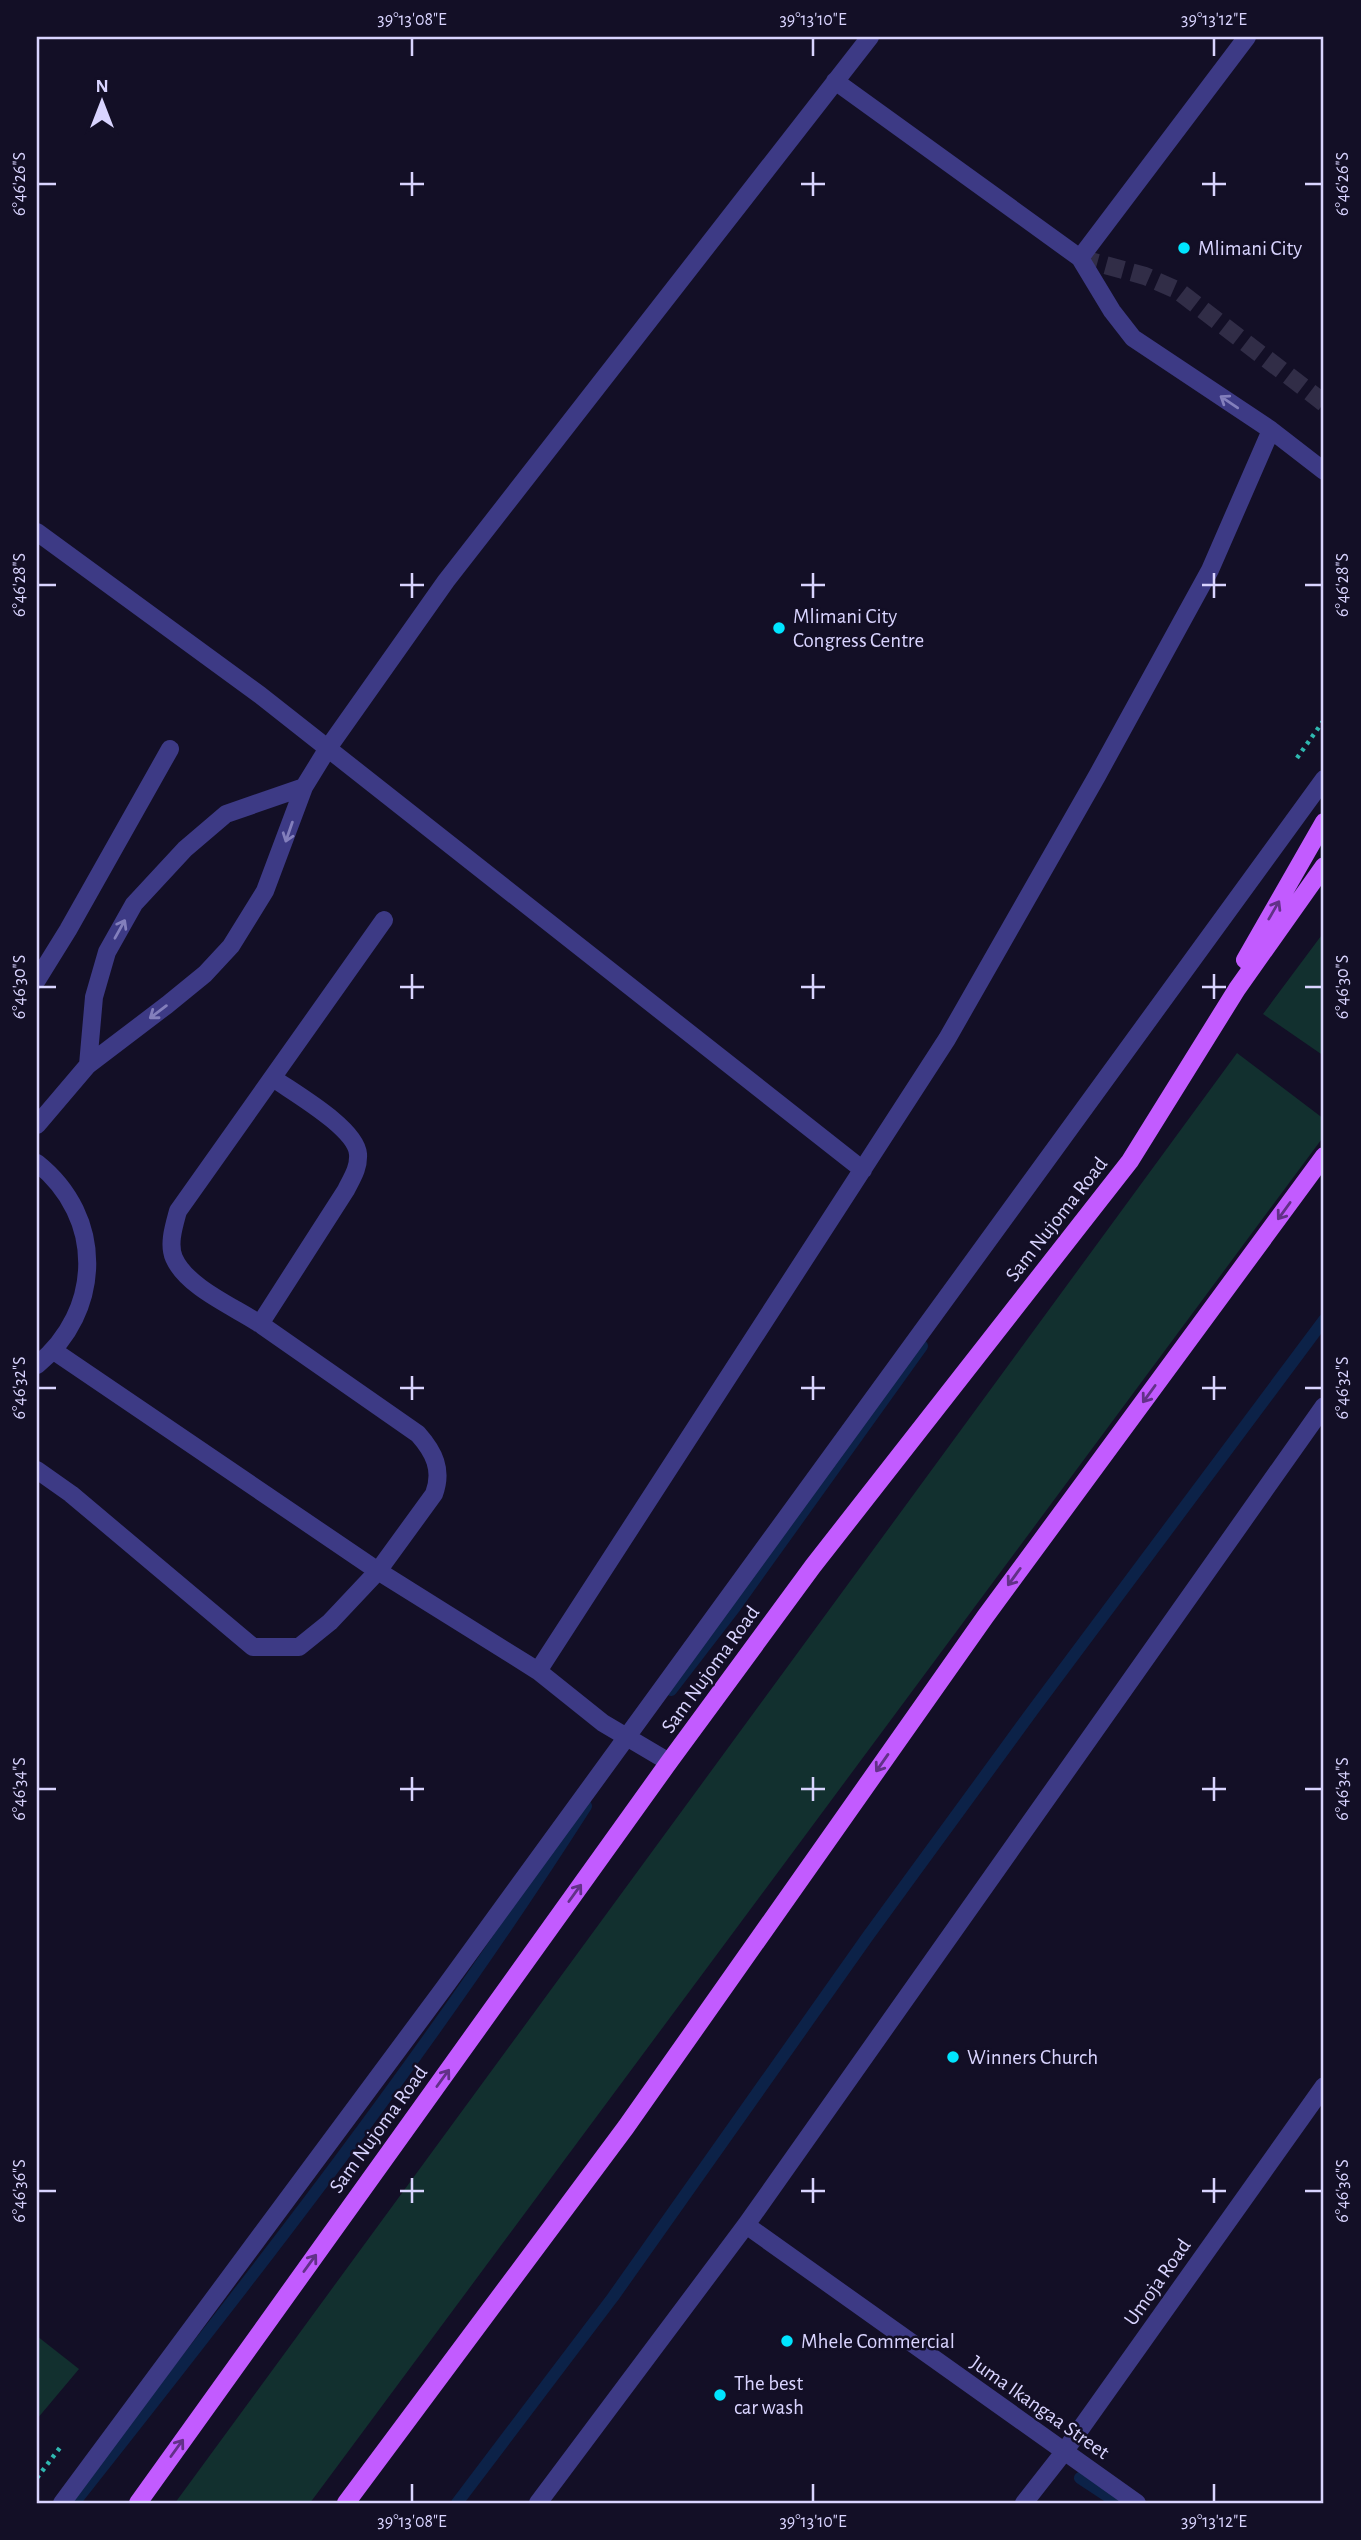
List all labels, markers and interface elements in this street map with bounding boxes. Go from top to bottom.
text: 39°13'08"E [377,11,447,29]
text: 39°13'10"E [779,11,847,29]
text: 39°13'12"E [1181,11,1247,29]
north arrow [66,66,136,136]
text: N [95,77,109,96]
text: 6°46'26"S [11,152,29,216]
text: 6°46'26"S [1334,152,1352,216]
place label: Mlimani City [1198,238,1302,259]
marker: Mlimani City [1176,240,1192,256]
one-way arrow [1220,395,1239,409]
text: 6°46'28"S [11,553,29,617]
text: 6°46'28"S [1334,553,1352,617]
place label: Mlimani City Congress Centre [793,606,924,651]
marker: Mlimani City Congress Centre [771,620,787,636]
one-way arrow [282,820,294,842]
one-way arrow [1268,900,1281,921]
one-way arrow [114,919,127,940]
text: 6°46'30"S [11,955,29,1019]
text: 6°46'30"S [1334,955,1352,1019]
one-way arrow [149,1005,168,1020]
street label: Sam Nujoma Road [1001,1153,1111,1285]
one-way arrow [1276,1201,1291,1220]
text: 6°46'32"S [11,1357,29,1419]
text: 6°46'32"S [1334,1357,1352,1419]
one-way arrow [1141,1384,1156,1403]
one-way arrow [1006,1567,1021,1586]
street label: Sam Nujoma Road [657,1602,763,1737]
one-way arrow [875,1753,889,1772]
text: 6°46'34"S [11,1757,29,1821]
text: 6°46'34"S [1334,1757,1352,1821]
one-way arrow [568,1884,582,1903]
place label: Winners Church [967,2047,1098,2068]
marker: Winners Church [945,2049,961,2065]
street label: Sam Nujoma Road [325,2062,431,2197]
one-way arrow [435,2069,450,2088]
text: 6°46'36"S [11,2159,29,2223]
text: 6°46'36"S [1334,2159,1352,2223]
street label: Umoja Road [1120,2235,1195,2329]
one-way arrow [303,2254,317,2273]
place label: Mhele Commercial [801,2331,955,2352]
marker: Mhele Commercial [779,2333,795,2349]
street label: Juma Ikangaa Street [966,2352,1113,2463]
place label: The best car wash [734,2373,804,2418]
marker: The best car wash [712,2387,728,2403]
one-way arrow [170,2439,185,2458]
text: 39°13'08"E [377,2513,447,2531]
text: 39°13'10"E [779,2513,847,2531]
text: 39°13'12"E [1181,2513,1247,2531]

